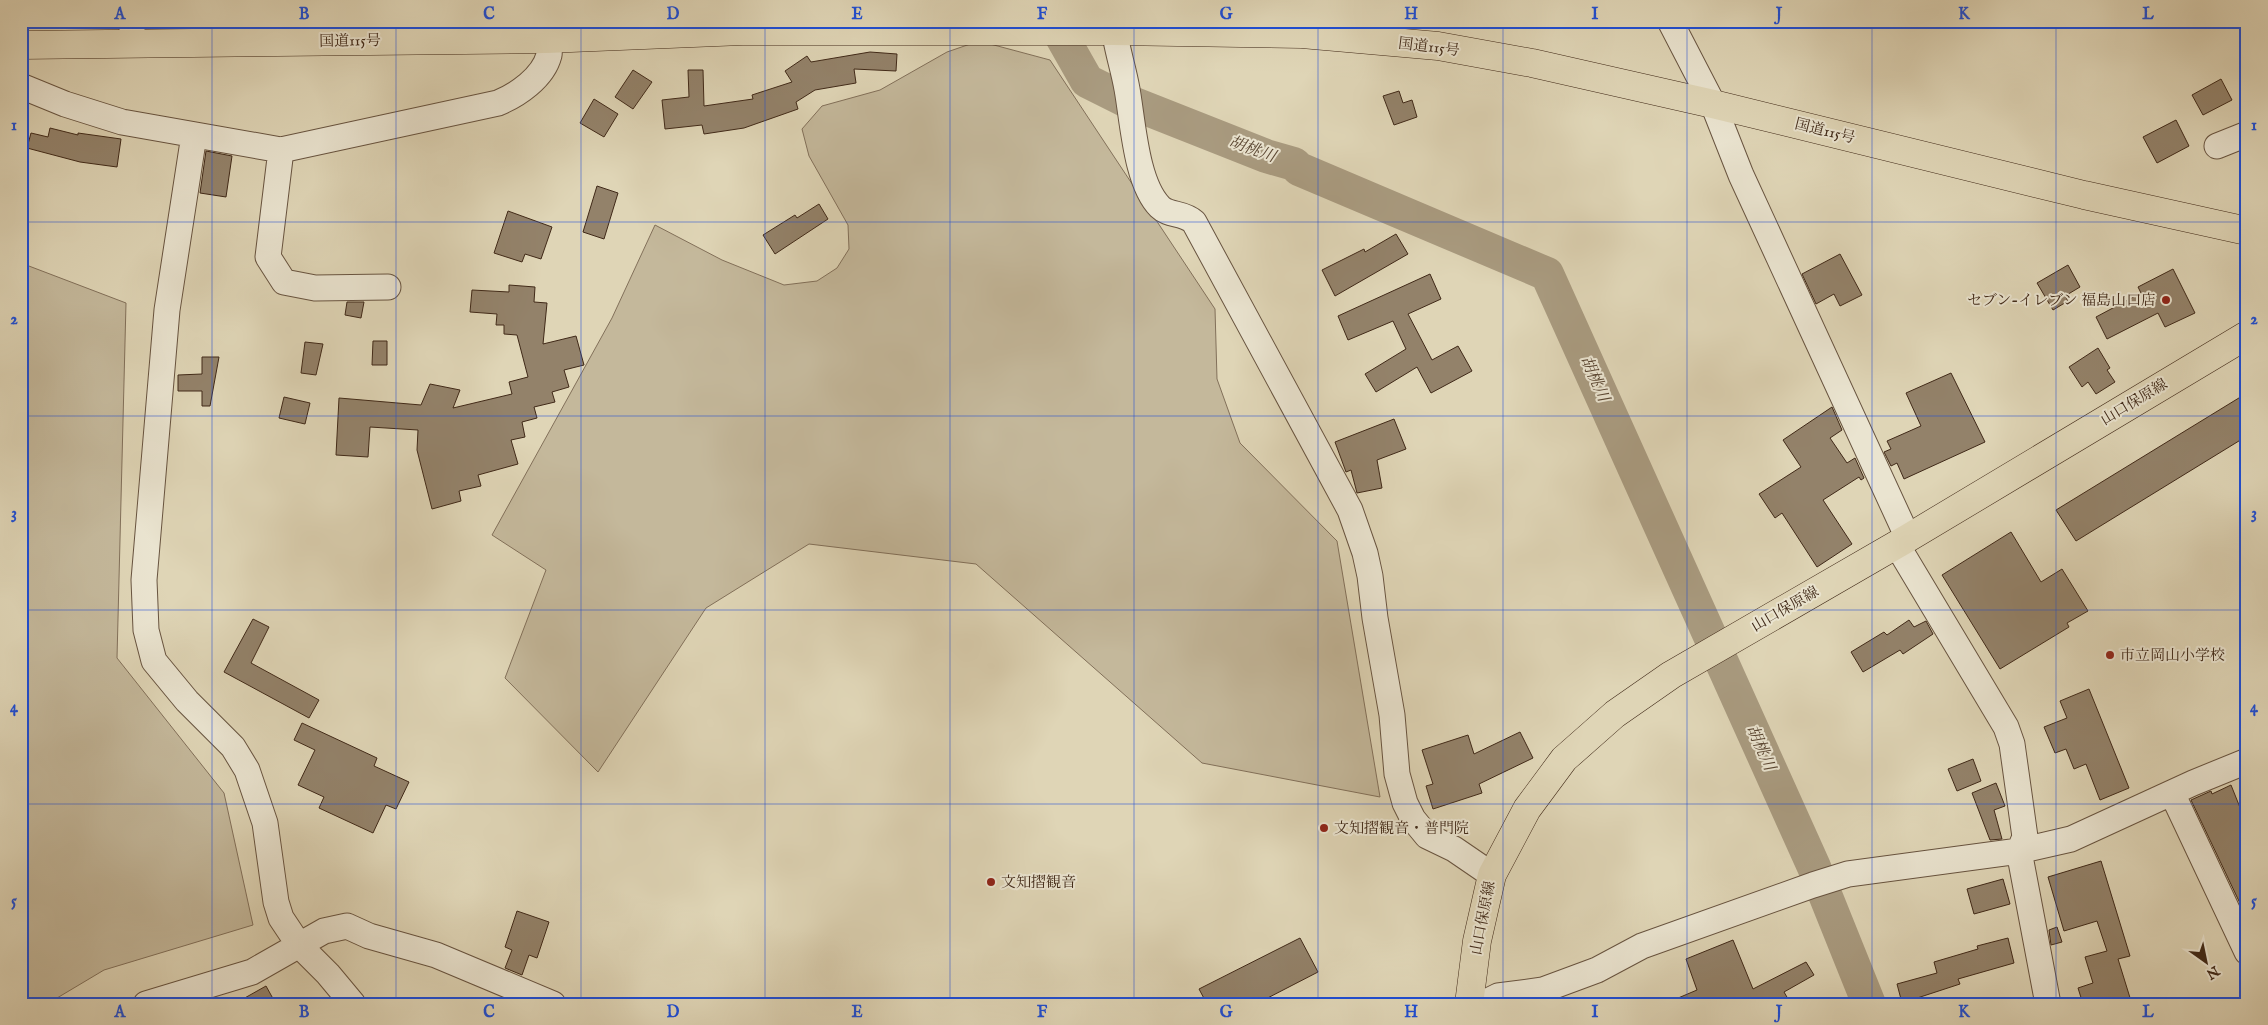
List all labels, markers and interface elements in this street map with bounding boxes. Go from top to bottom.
text: A [114,5,127,25]
text: B [299,5,310,25]
text: C [483,5,495,25]
text: D [667,5,680,25]
text: E [851,5,863,25]
text: F [1037,5,1048,25]
text: G [1220,5,1233,25]
text: H [1404,5,1418,25]
text: I [1592,5,1599,25]
text: J [1774,5,1783,25]
text: K [1958,5,1971,25]
text: L [2142,5,2154,25]
street label: 国道115号 [319,31,381,51]
street label: 国道115号 [1397,34,1461,60]
street label: 国道115号 [1793,114,1857,148]
text: 1 [11,116,17,136]
text: 1 [2251,116,2257,136]
water label: 胡桃川 [1226,132,1280,168]
place label: セブン-イレブン 福島山口店 [1967,291,2156,310]
marker: セブン-イレブン 福島山口店 [2160,294,2172,306]
text: 2 [10,310,18,330]
text: 2 [2250,310,2258,330]
water label: 胡桃川 [1575,353,1614,407]
street label: 山口保原線 [2097,375,2171,429]
text: 3 [11,504,17,524]
text: 3 [2251,504,2257,524]
street label: 山口保原線 [1748,582,1822,636]
place label: 市立岡山小学校 [2120,646,2225,665]
marker: 市立岡山小学校 [2104,649,2116,661]
text: 4 [10,698,19,718]
text: 4 [2250,698,2259,718]
water label: 胡桃川 [1741,722,1780,776]
place label: 文知摺観音・普門院 [1334,819,1469,838]
marker: 文知摺観音・普門院 [1318,822,1330,834]
place label: 文知摺観音 [1001,873,1076,892]
marker: 文知摺観音 [985,876,997,888]
street label: 山口保原線 [1467,879,1499,957]
text: 5 [11,892,17,912]
text: 5 [2251,892,2257,912]
north arrow [2180,938,2230,988]
text: N [2203,961,2223,983]
text: A [114,1003,127,1023]
text: B [299,1003,310,1023]
text: C [483,1003,495,1023]
text: D [667,1003,680,1023]
text: E [851,1003,863,1023]
text: F [1037,1003,1048,1023]
text: G [1220,1003,1233,1023]
text: H [1404,1003,1418,1023]
text: I [1592,1003,1599,1023]
text: J [1774,1003,1783,1023]
text: K [1958,1003,1971,1023]
text: L [2142,1003,2154,1023]

